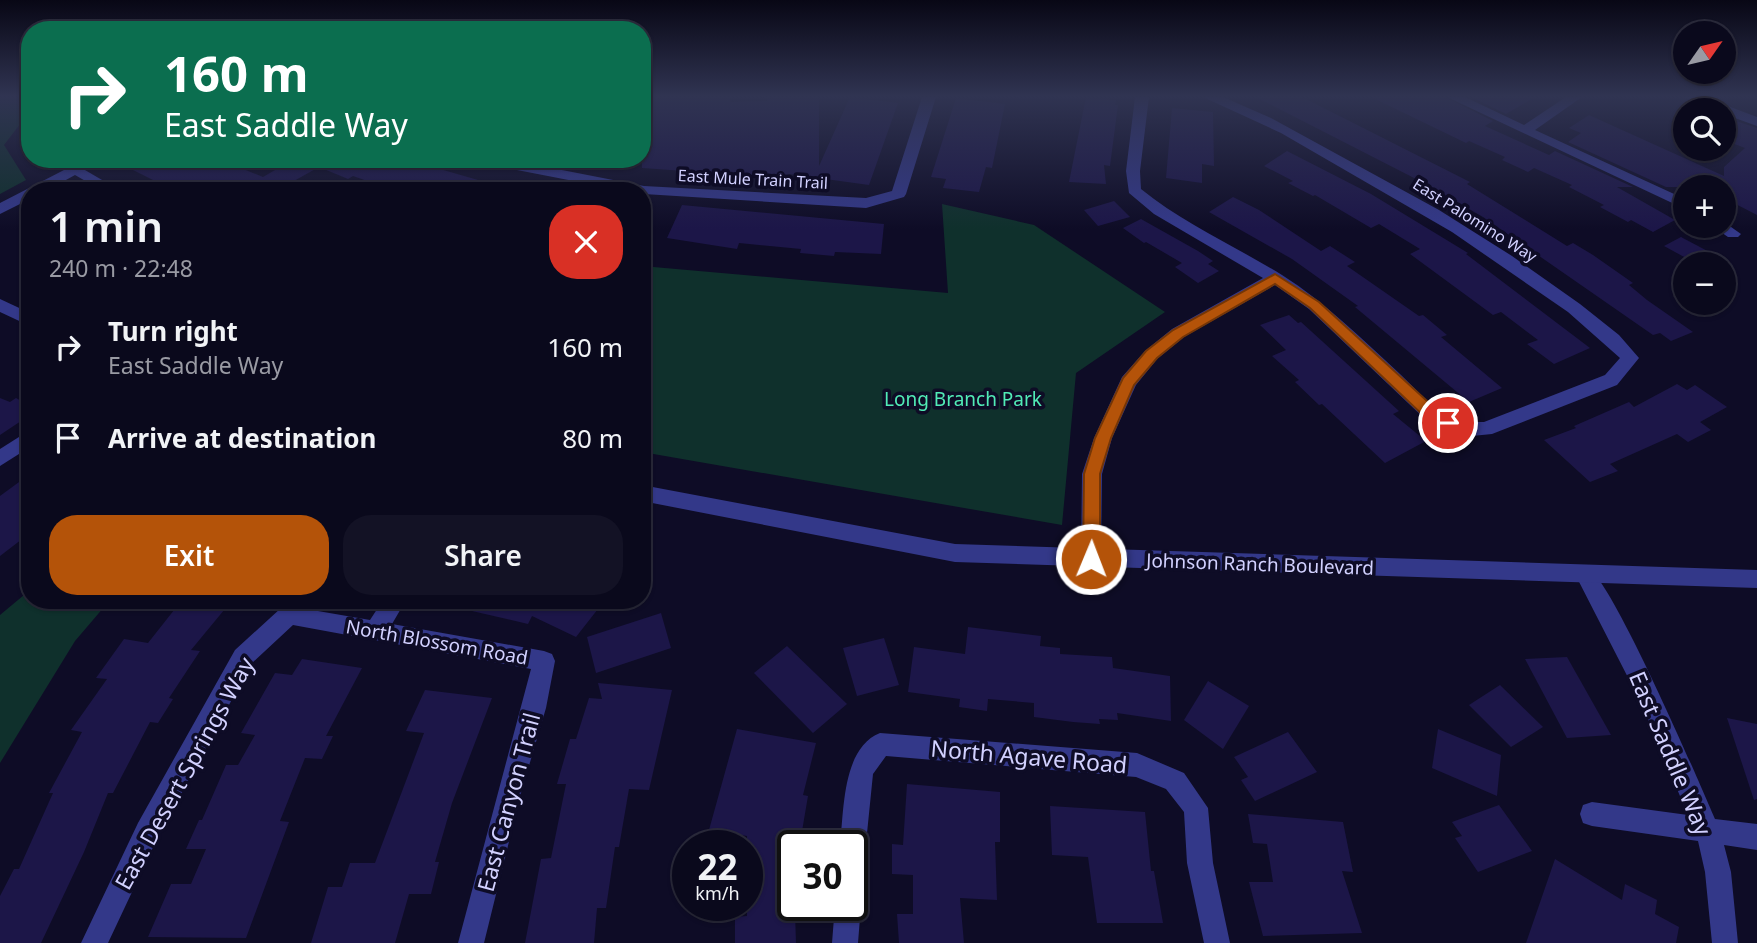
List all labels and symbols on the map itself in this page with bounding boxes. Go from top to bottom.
north arrow [1673,21,1736,84]
street label: East Mule Train Trail [677,164,829,194]
street label: East Palomino Way [1409,173,1542,268]
park label: Long Branch Park [884,386,1042,412]
pin [1418,393,1478,453]
position arrow [1054,522,1128,596]
street label: Johnson Ranch Boulevard [1144,547,1374,581]
street label: North Blossom Road [344,613,530,671]
street label: East Desert Springs Way [107,651,262,895]
street label: East Saddle Way [1622,666,1720,840]
street label: East Canyon Trail [469,709,547,895]
street label: North Agave Road [929,731,1129,781]
speed limit sign: 30 [777,830,868,921]

